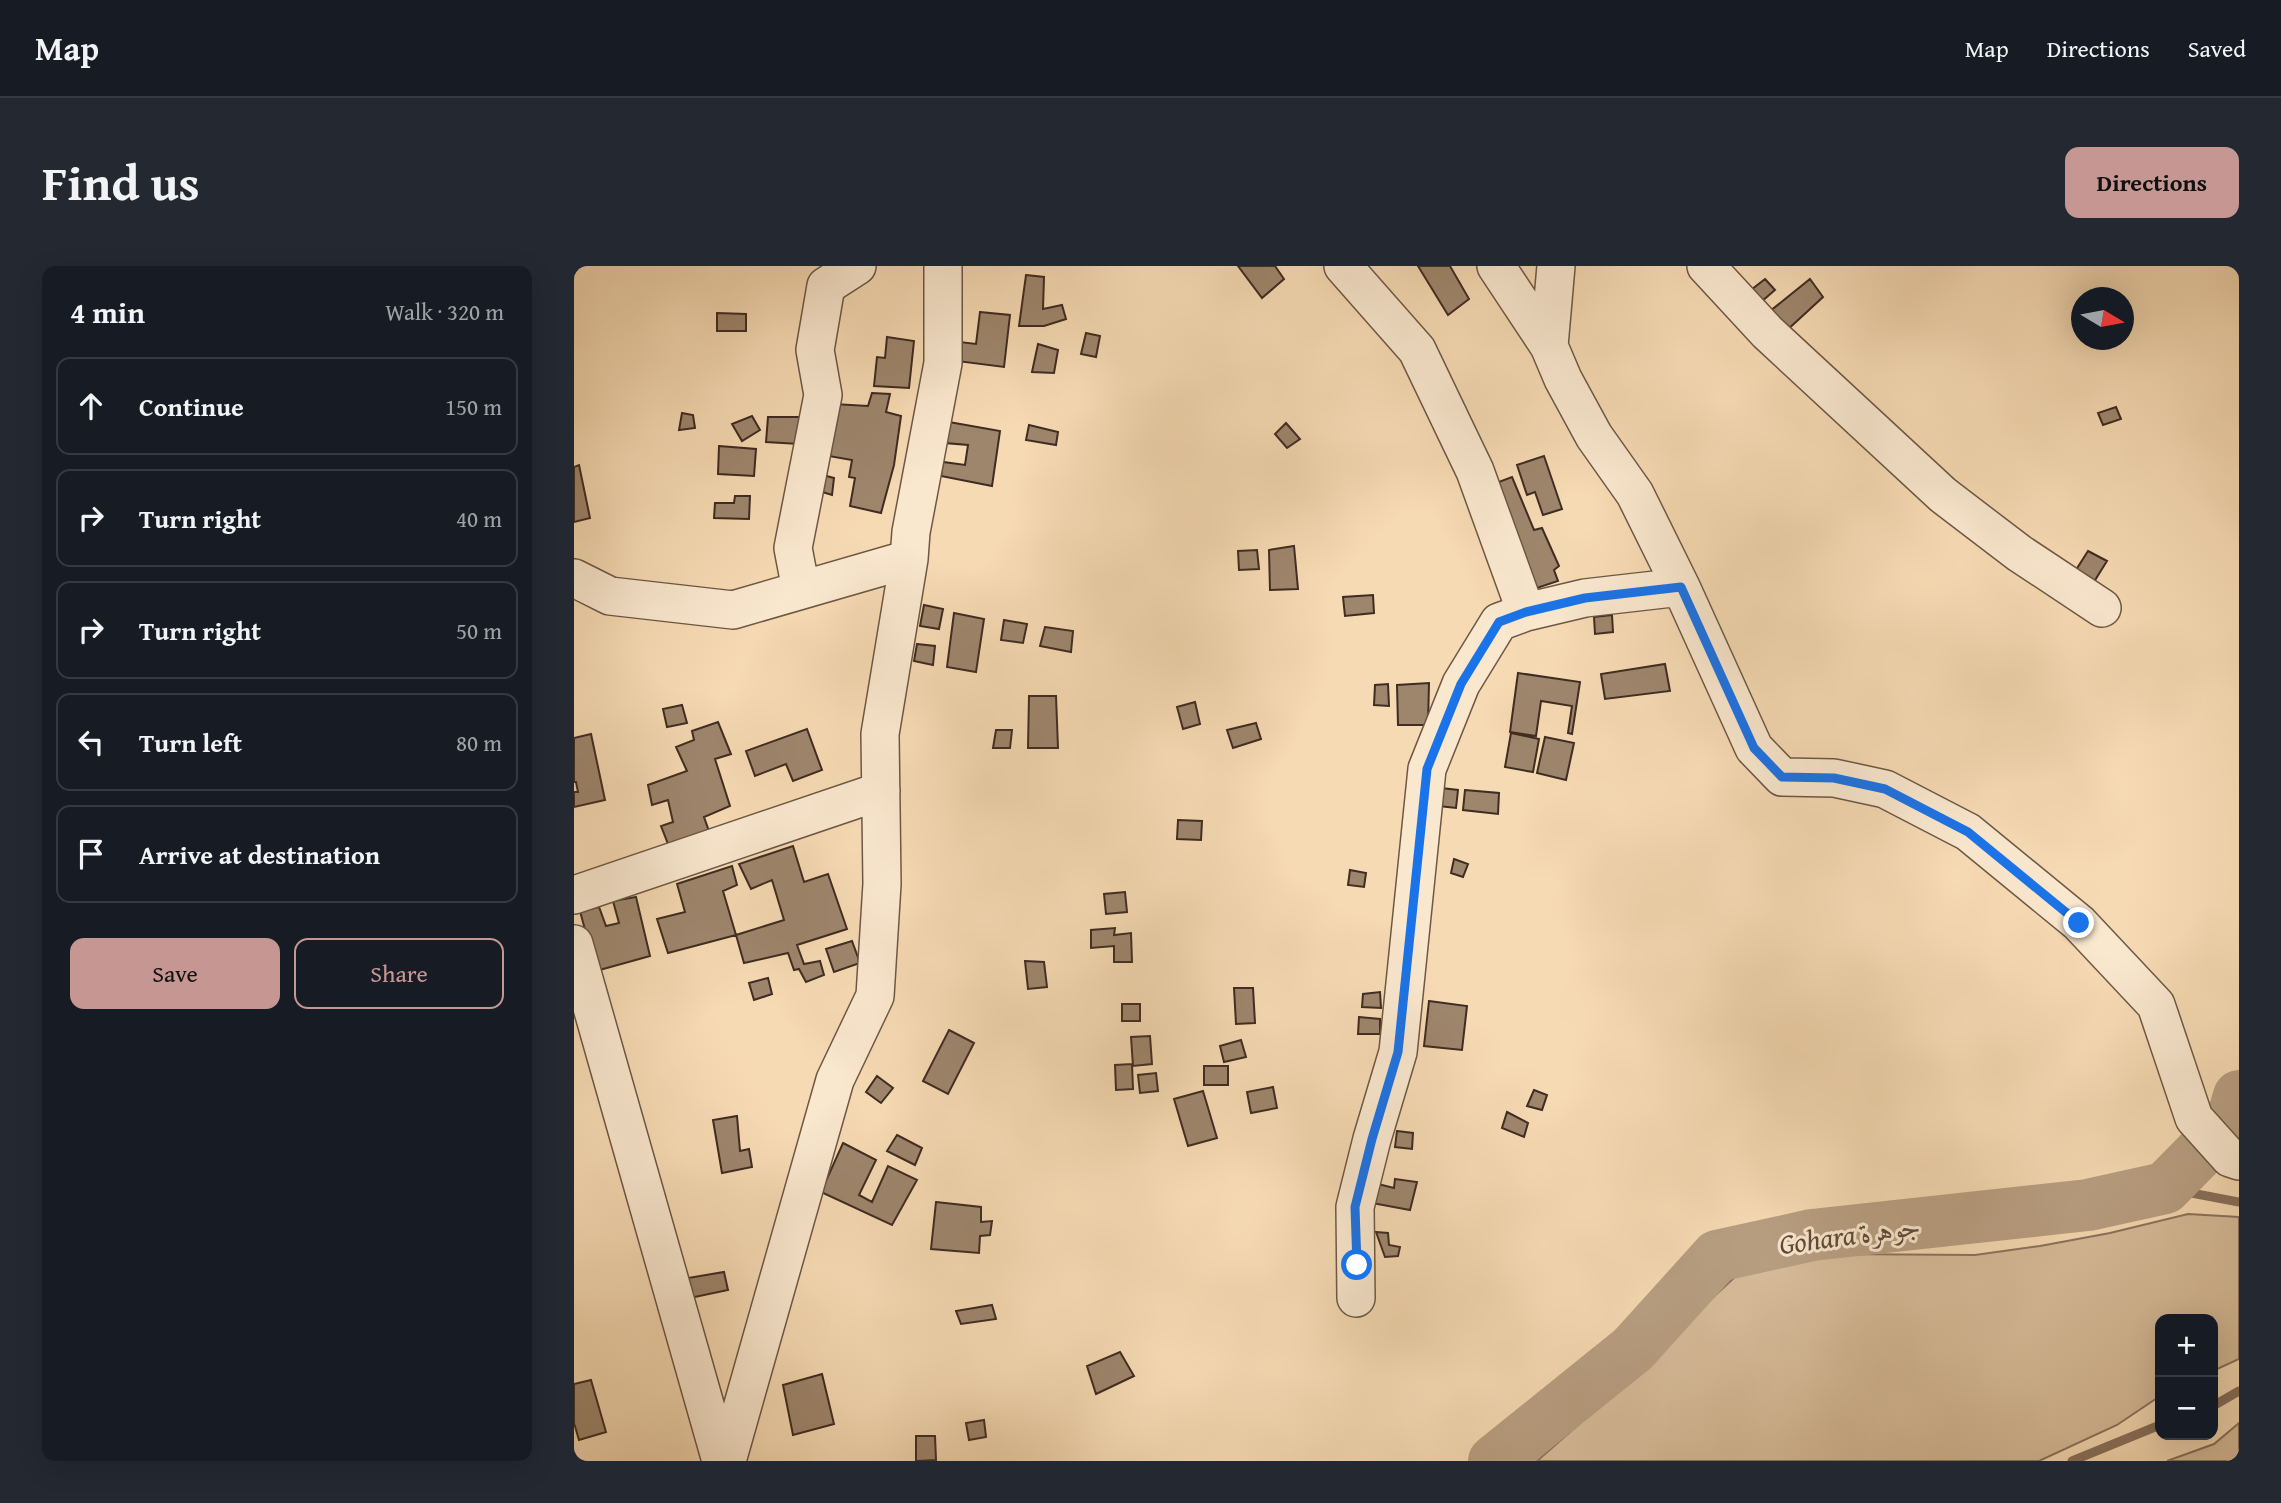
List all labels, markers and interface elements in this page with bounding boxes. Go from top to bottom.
text: Map [35,24,99,72]
text: Map [1965,31,2009,66]
text: Directions [2047,31,2150,66]
text: Saved [2188,31,2246,66]
text: Find us [42,146,200,218]
button: Directions [2065,147,2239,218]
north arrow [2071,287,2134,350]
text: 4 min [70,290,145,334]
text: Walk · 320 m [385,295,504,328]
icon: ahead [72,387,110,425]
text: Continue [139,387,244,426]
text: 150 m [445,390,502,423]
icon: right [72,499,110,537]
text: Turn right [139,499,261,538]
text: 40 m [456,502,502,535]
icon: right [72,611,110,649]
text: Turn right [139,611,261,650]
text: 50 m [456,614,502,647]
icon: left [72,723,110,761]
text: Turn left [139,723,242,762]
text: 80 m [456,726,502,759]
icon: arrive [72,835,110,873]
text: Arrive at destination [139,835,380,874]
route end [2063,907,2094,938]
button: Save [70,938,280,1009]
button: Share [294,938,504,1009]
water label: Gohara جوهرة [1777,1204,1923,1264]
route start [1341,1249,1372,1280]
map controls [2155,1314,2218,1440]
button: + [2155,1314,2218,1377]
button: − [2155,1377,2218,1440]

